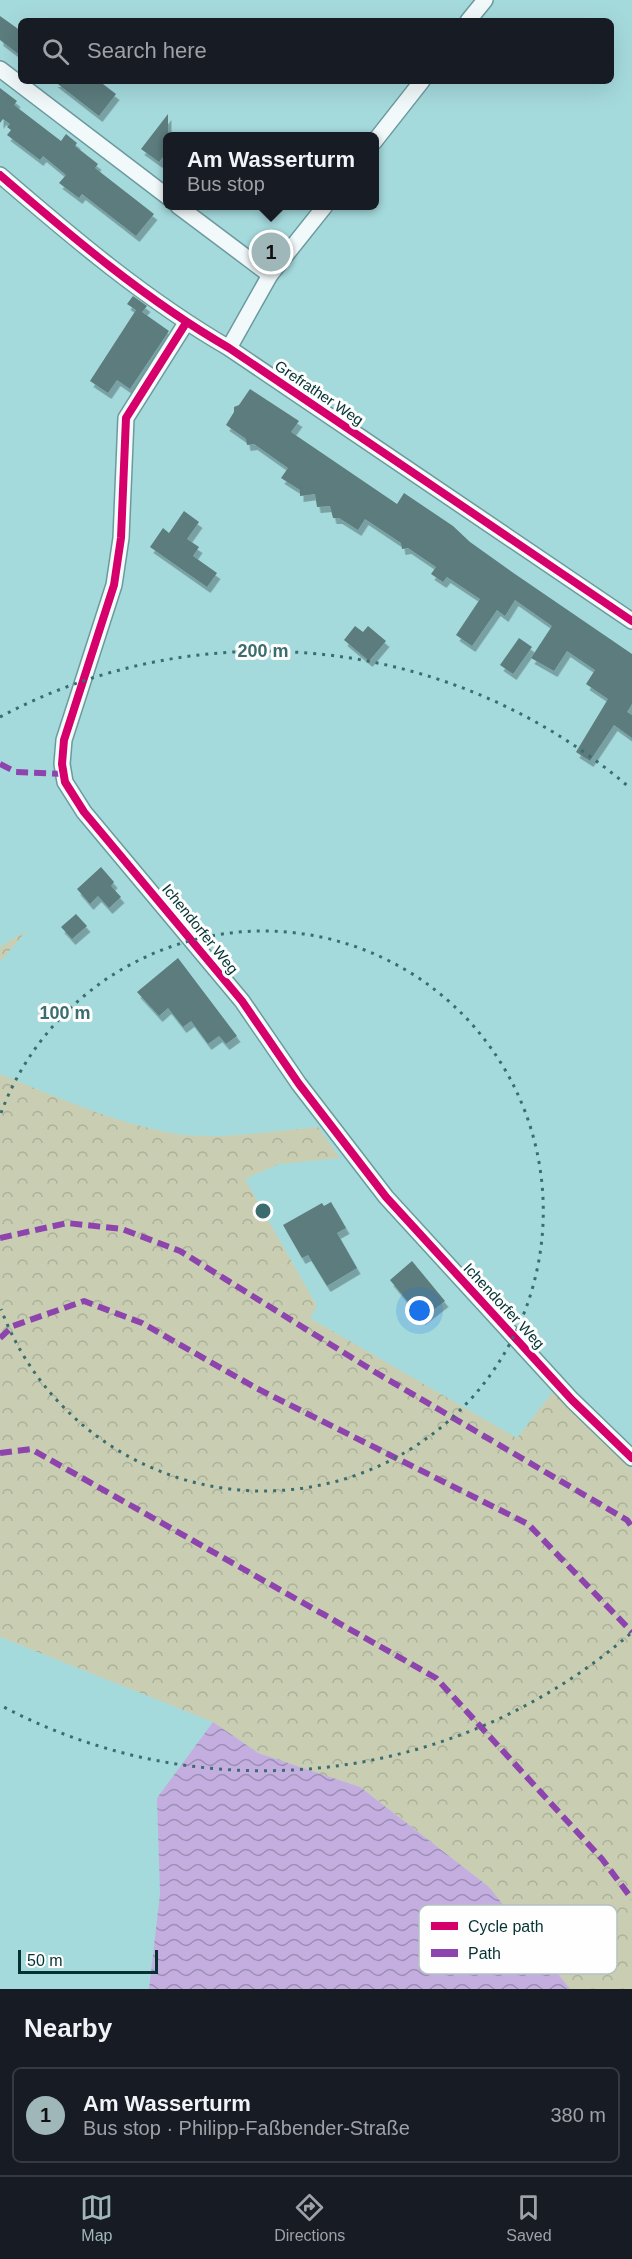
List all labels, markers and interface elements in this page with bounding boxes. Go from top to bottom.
search box [18,18,614,84]
icon: search [39,35,72,68]
text: Search here [87,38,207,63]
popup [163,132,379,210]
text: Am Wasserturm [187,147,355,172]
text: Bus stop [187,173,265,195]
pin: 1 [252,230,290,274]
street label: Grefrather Weg [272,357,367,428]
text: 200 m [237,641,289,661]
street label: Ichendorfer Weg [159,880,242,977]
text: 100 m [39,1003,91,1023]
centre of rings [253,1201,273,1221]
street label: Ichendorfer Weg [460,1259,548,1352]
your location [405,1296,434,1325]
legend [419,1905,617,1974]
text: Cycle path [468,1918,544,1935]
text: Path [468,1945,501,1962]
scale bar [18,1947,158,1974]
text: 50 m [27,1952,63,1969]
text: Nearby [24,2013,112,2043]
text: Am Wasserturm [83,2091,251,2116]
text: 1 [40,2104,51,2126]
text: 380 m [550,2104,606,2126]
text: Bus stop · Philipp-Faßbender-Straße [83,2117,410,2139]
tab: Map [80,2191,113,2245]
tab: Directions [274,2191,345,2245]
tab: Saved [506,2191,552,2245]

